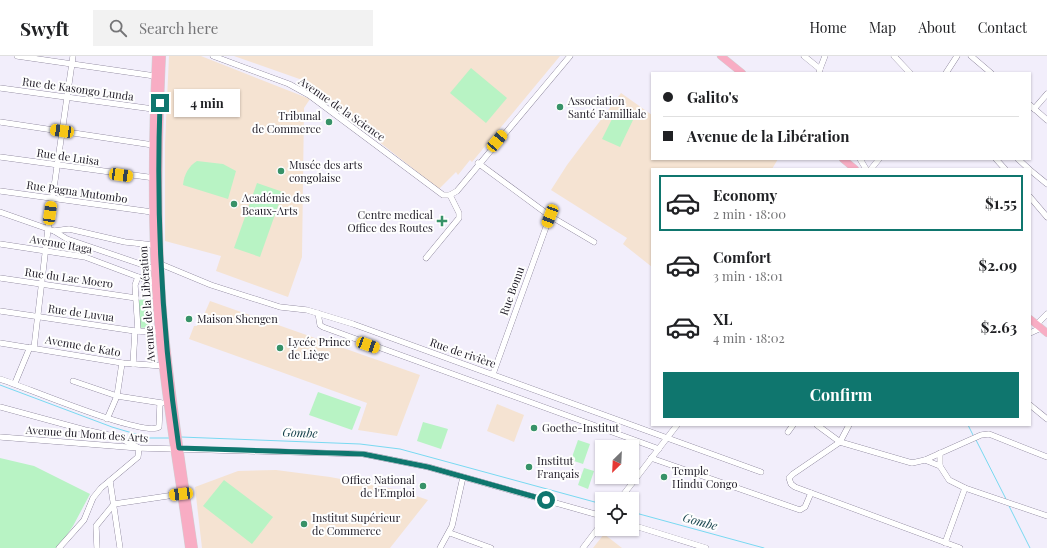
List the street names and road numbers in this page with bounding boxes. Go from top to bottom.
street label: Rue de Kasongo Lunda [21,73,135,104]
street label: Avenue de la Science [295,73,389,144]
street label: Rue de Luisa [36,145,101,168]
street label: Rue Pagna Mutombo [26,177,129,206]
street label: Avenue Itaga [28,230,94,256]
street label: Avenue de la Libération [135,245,158,364]
street label: Rue du Lac Moero [24,264,114,291]
street label: Rue Bomu [496,264,527,317]
street label: Rue de Luvua [47,300,116,325]
street label: Avenue de Kato [43,331,122,360]
street label: Rue de rivière [428,334,499,371]
street label: Avenue du Mont des Arts [24,422,149,445]

